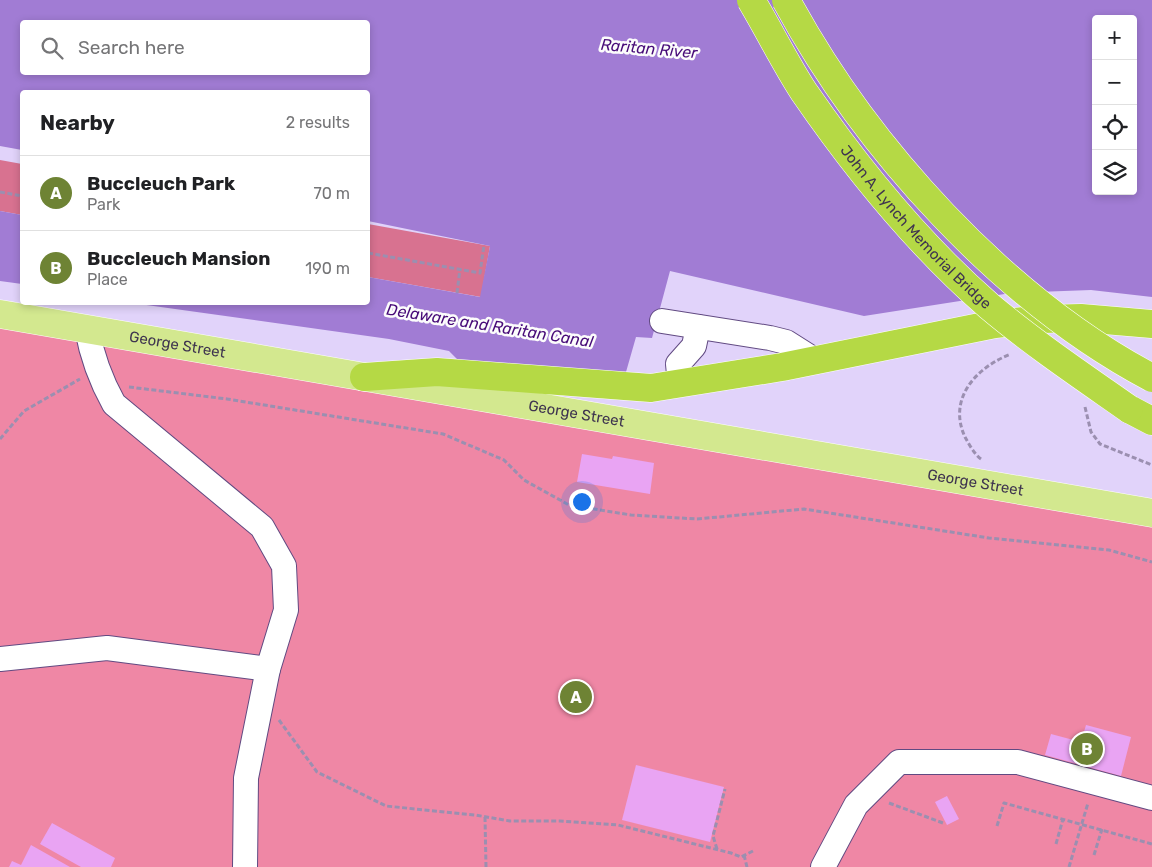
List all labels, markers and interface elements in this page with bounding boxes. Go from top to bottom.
map controls [1092,15,1137,195]
button: + [1092,15,1137,60]
search box [20,20,370,75]
icon: search [38,34,66,62]
water label: Raritan River [600,35,699,62]
text: Search here [78,36,185,59]
button: − [1092,60,1137,105]
button: locate [1092,105,1137,150]
text: Nearby [40,110,115,135]
text: 2 results [286,113,350,132]
street label: John A. Lynch Memorial Bridge [837,142,995,313]
button: layers [1092,150,1137,195]
text: Buccleuch Park [87,172,235,195]
text: A [50,184,62,203]
text: 70 m [313,184,350,203]
text: Park [87,195,120,214]
text: Buccleuch Mansion [87,247,270,270]
text: B [50,259,62,278]
text: 190 m [305,259,350,278]
text: Place [87,270,128,289]
water label: Delaware and Raritan Canal [385,300,596,351]
street label: George Street [128,327,227,362]
street label: George Street [527,396,626,431]
street label: George Street [926,465,1025,500]
your location [569,489,595,515]
pin: A [560,678,592,716]
pin: B [1071,730,1103,768]

